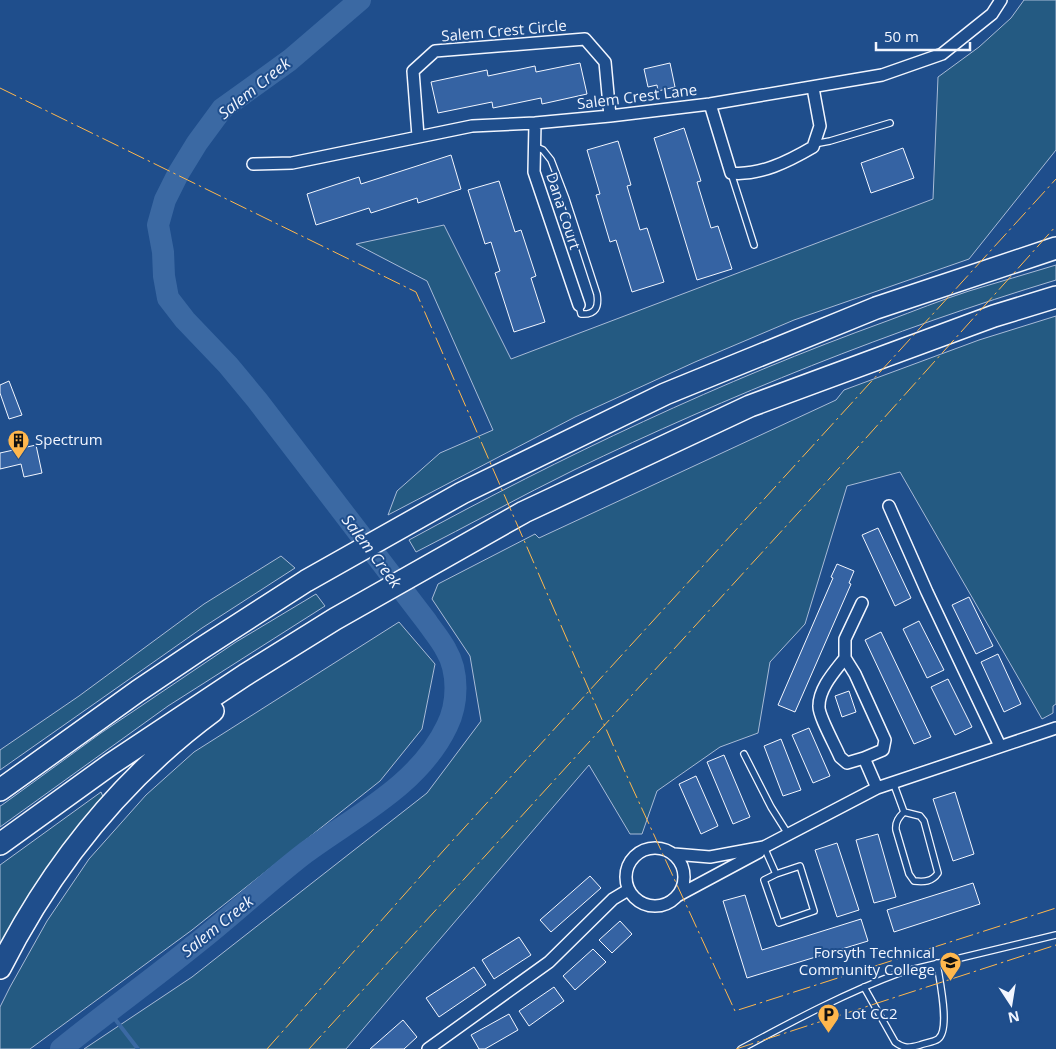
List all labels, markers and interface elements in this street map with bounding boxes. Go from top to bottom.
street label: Salem Crest Circle [440,15,567,45]
scale bar [876,20,970,52]
text: 50 m [884,26,919,46]
water label: Salem Creek [213,51,296,124]
street label: Salem Crest Lane [576,79,698,113]
street label: Dana Court [542,170,586,252]
building icon: Spectrum [7,428,31,459]
place label: Spectrum [35,429,103,449]
water label: Salem Creek [337,510,408,593]
water label: Salem Creek [176,889,259,962]
place label: Forsyth Technical Community College [799,942,935,979]
school or university icon: Forsyth Technical Community College [939,950,963,981]
north arrow [986,979,1036,1029]
parking icon: Lot CC2 [816,1002,840,1033]
place label: Lot CC2 [844,1003,898,1023]
text: N [1006,1007,1021,1028]

